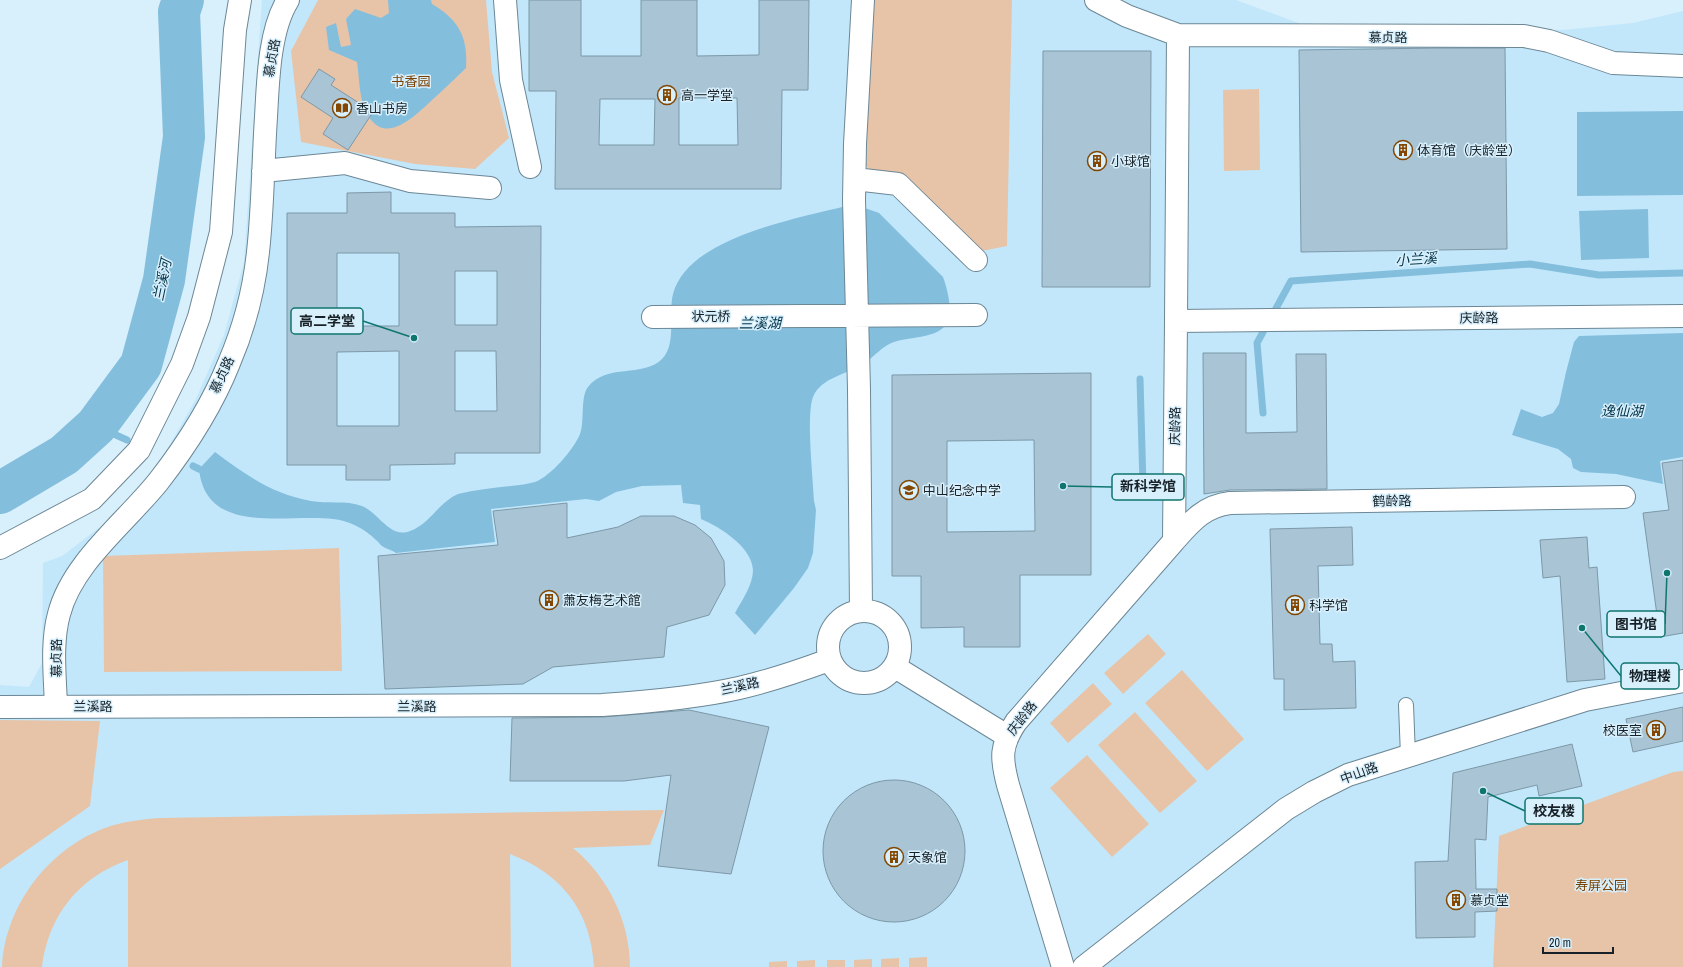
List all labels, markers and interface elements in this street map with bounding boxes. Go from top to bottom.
street label: 慕贞路 [1368,29,1408,46]
street label: 慕贞路 [260,37,284,79]
park label: 书香园 [391,73,431,90]
building icon: 高一学堂 [656,84,678,106]
place label: 高一学堂 [681,87,733,104]
library icon: 香山书房 [331,97,353,119]
place label: 香山书房 [356,100,408,117]
building icon: 体育馆（庆龄堂） [1392,139,1414,161]
place label: 体育馆（庆龄堂） [1417,142,1521,159]
building icon: 小球馆 [1086,150,1108,172]
place label: 小球馆 [1111,153,1150,170]
water label: 小兰溪 [1394,248,1440,269]
water label: 兰溪河 [149,255,176,302]
callout: 高二学堂 [291,308,363,334]
street label: 状元桥 [691,308,731,325]
street label: 庆龄路 [1459,309,1499,327]
text: 高二学堂 [299,312,355,330]
water label: 兰溪湖 [739,314,783,332]
street label: 慕贞路 [206,354,238,396]
water label: 逸仙湖 [1601,402,1645,420]
street label: 庆龄路 [1166,406,1184,446]
callout: 新科学馆 [1112,474,1184,500]
text: 新科学馆 [1120,477,1176,495]
school or university icon: 中山纪念中学 [898,479,920,501]
place label: 中山纪念中学 [923,482,1001,499]
street label: 鹤龄路 [1372,492,1412,510]
building icon: 蕭友梅艺术館 [538,589,560,611]
place label: 蕭友梅艺术館 [563,592,641,609]
building icon: 科学馆 [1284,594,1306,616]
place label: 科学馆 [1309,597,1348,614]
callout: 图书馆 [1607,611,1665,637]
text: 图书馆 [1615,615,1657,633]
street label: 慕贞路 [48,638,65,678]
callout: 物理楼 [1621,663,1679,689]
text: 物理楼 [1629,667,1671,685]
street label: 兰溪路 [719,674,761,698]
street label: 庆龄路 [1003,697,1041,739]
street label: 兰溪路 [73,698,113,715]
street label: 兰溪路 [397,698,437,715]
building icon: 校医室 [1645,719,1667,741]
place label: 校医室 [1603,722,1642,739]
street label: 中山路 [1338,758,1380,788]
callout: 校友楼 [1525,798,1583,824]
text: 校友楼 [1533,802,1575,820]
building icon: 天象馆 [883,846,905,868]
place label: 天象馆 [908,849,947,866]
park label: 寿屏公园 [1575,877,1627,894]
building icon: 慕贞堂 [1445,889,1467,911]
place label: 慕贞堂 [1470,892,1509,909]
scale bar [1543,929,1613,955]
text: 20 m [1549,935,1571,951]

